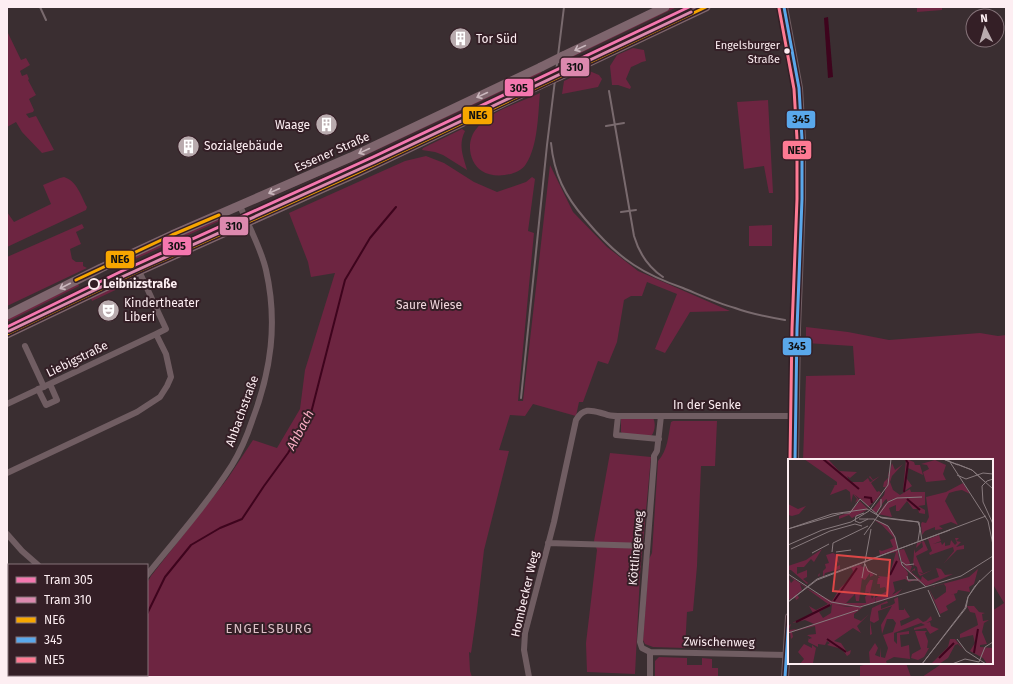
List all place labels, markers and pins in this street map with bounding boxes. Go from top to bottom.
building icon: Tor Süd [448,26,474,52]
place label: Tor Süd [476,32,517,46]
place label: Engelsburger Straße [715,39,781,66]
marker: Engelsburger Straße [782,46,792,56]
building icon: Waage [313,112,339,138]
place label: Waage [275,118,310,132]
building icon: Sozialgebäude [176,133,202,159]
place label: Sozialgebäude [204,139,283,153]
place label: Leibnizstraße [103,277,177,291]
marker: Leibnizstraße [88,278,100,290]
place label: Kindertheater Liberi [124,296,200,324]
theatre icon: Kindertheater Liberi [95,297,121,323]

